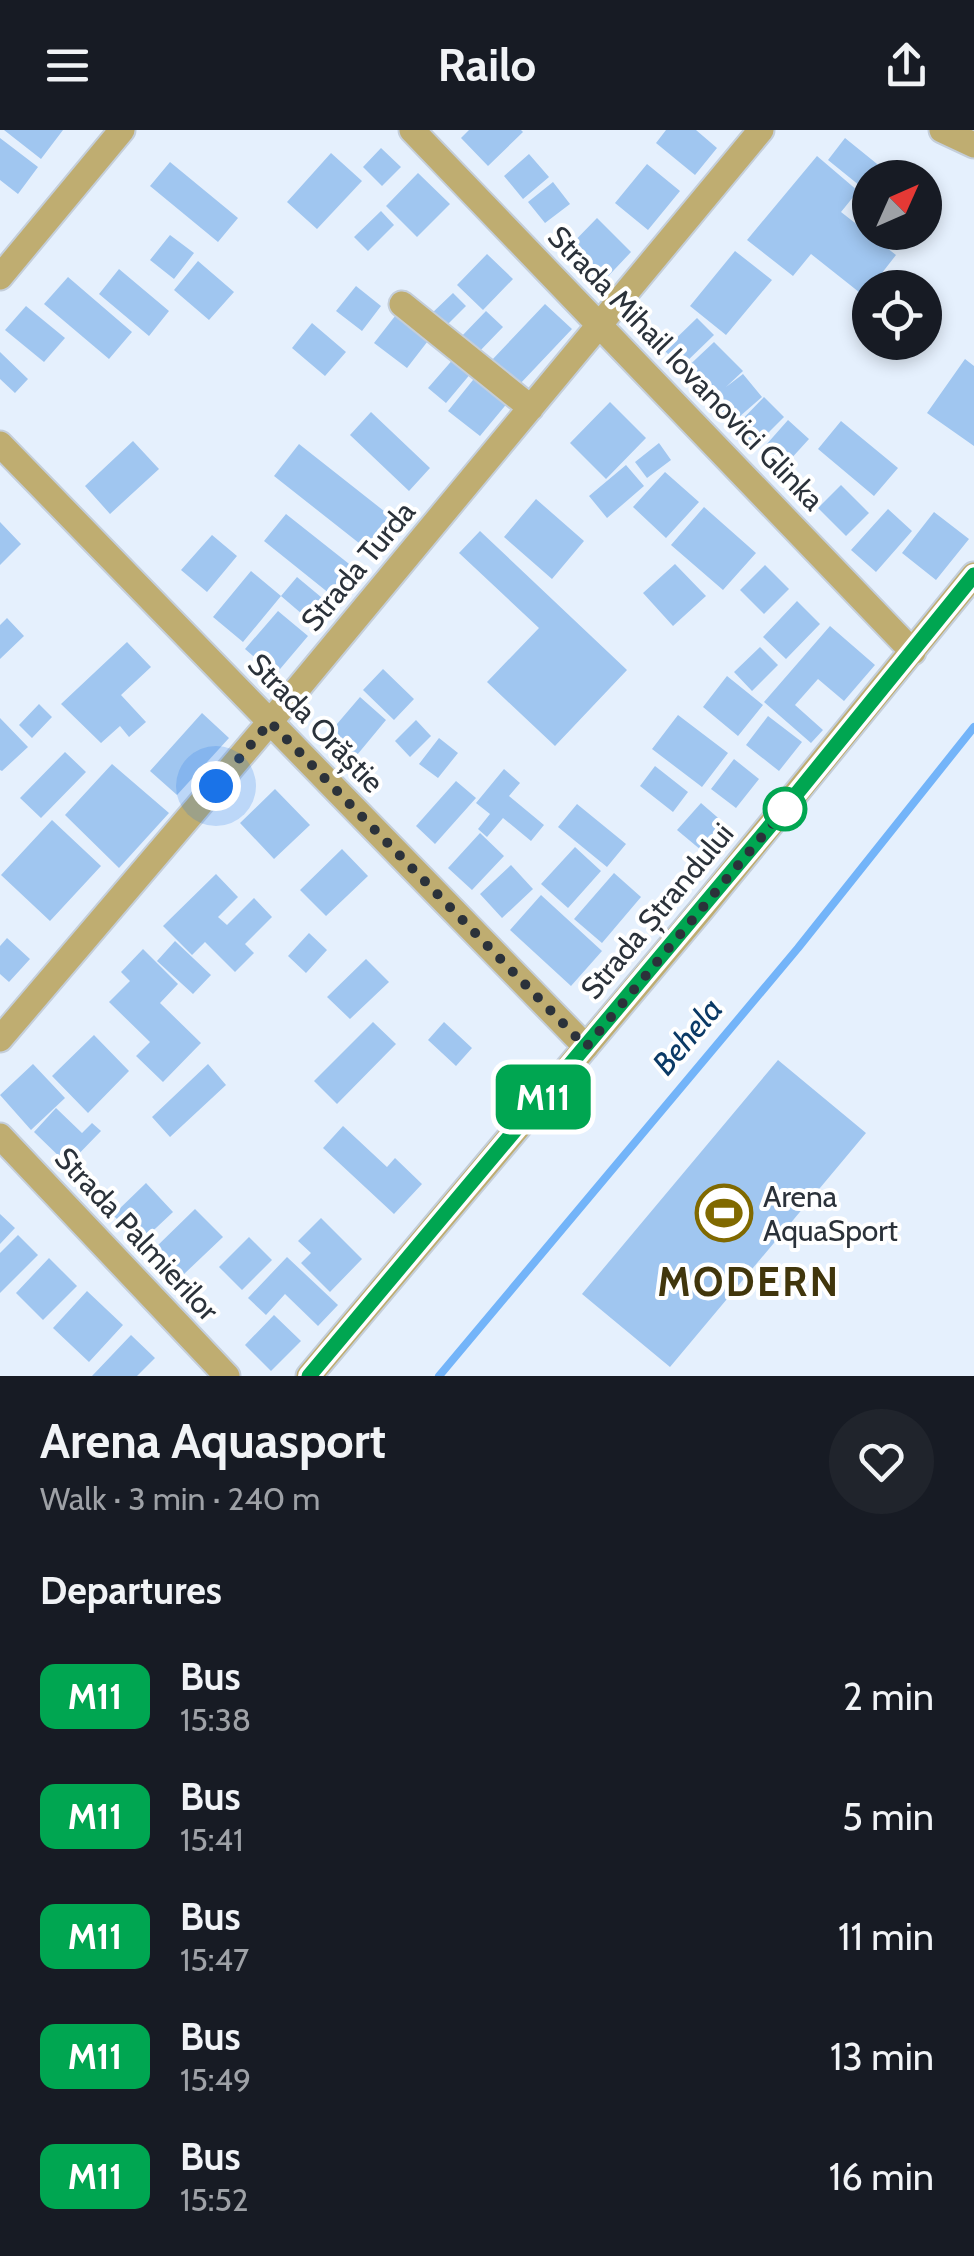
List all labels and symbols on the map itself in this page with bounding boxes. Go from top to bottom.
north arrow [852,160,942,250]
street label: Strada Mihail Iovanovici Glinka [540,218,832,518]
street label: Strada Turda [293,493,423,638]
street label: Strada Orăștie [240,646,392,801]
your location [191,761,241,811]
unlabelled marker [764,788,806,830]
street label: Strada Ștrandului [573,816,742,1007]
water label: Behela [644,990,730,1082]
line badge: M11 [486,1064,600,1130]
street label: Strada Palmierilor [47,1140,227,1329]
place label: Arena AquaSport [763,1178,898,1249]
sports icon: Arena AquaSport [694,1183,754,1243]
district label: MODERN [657,1257,841,1306]

